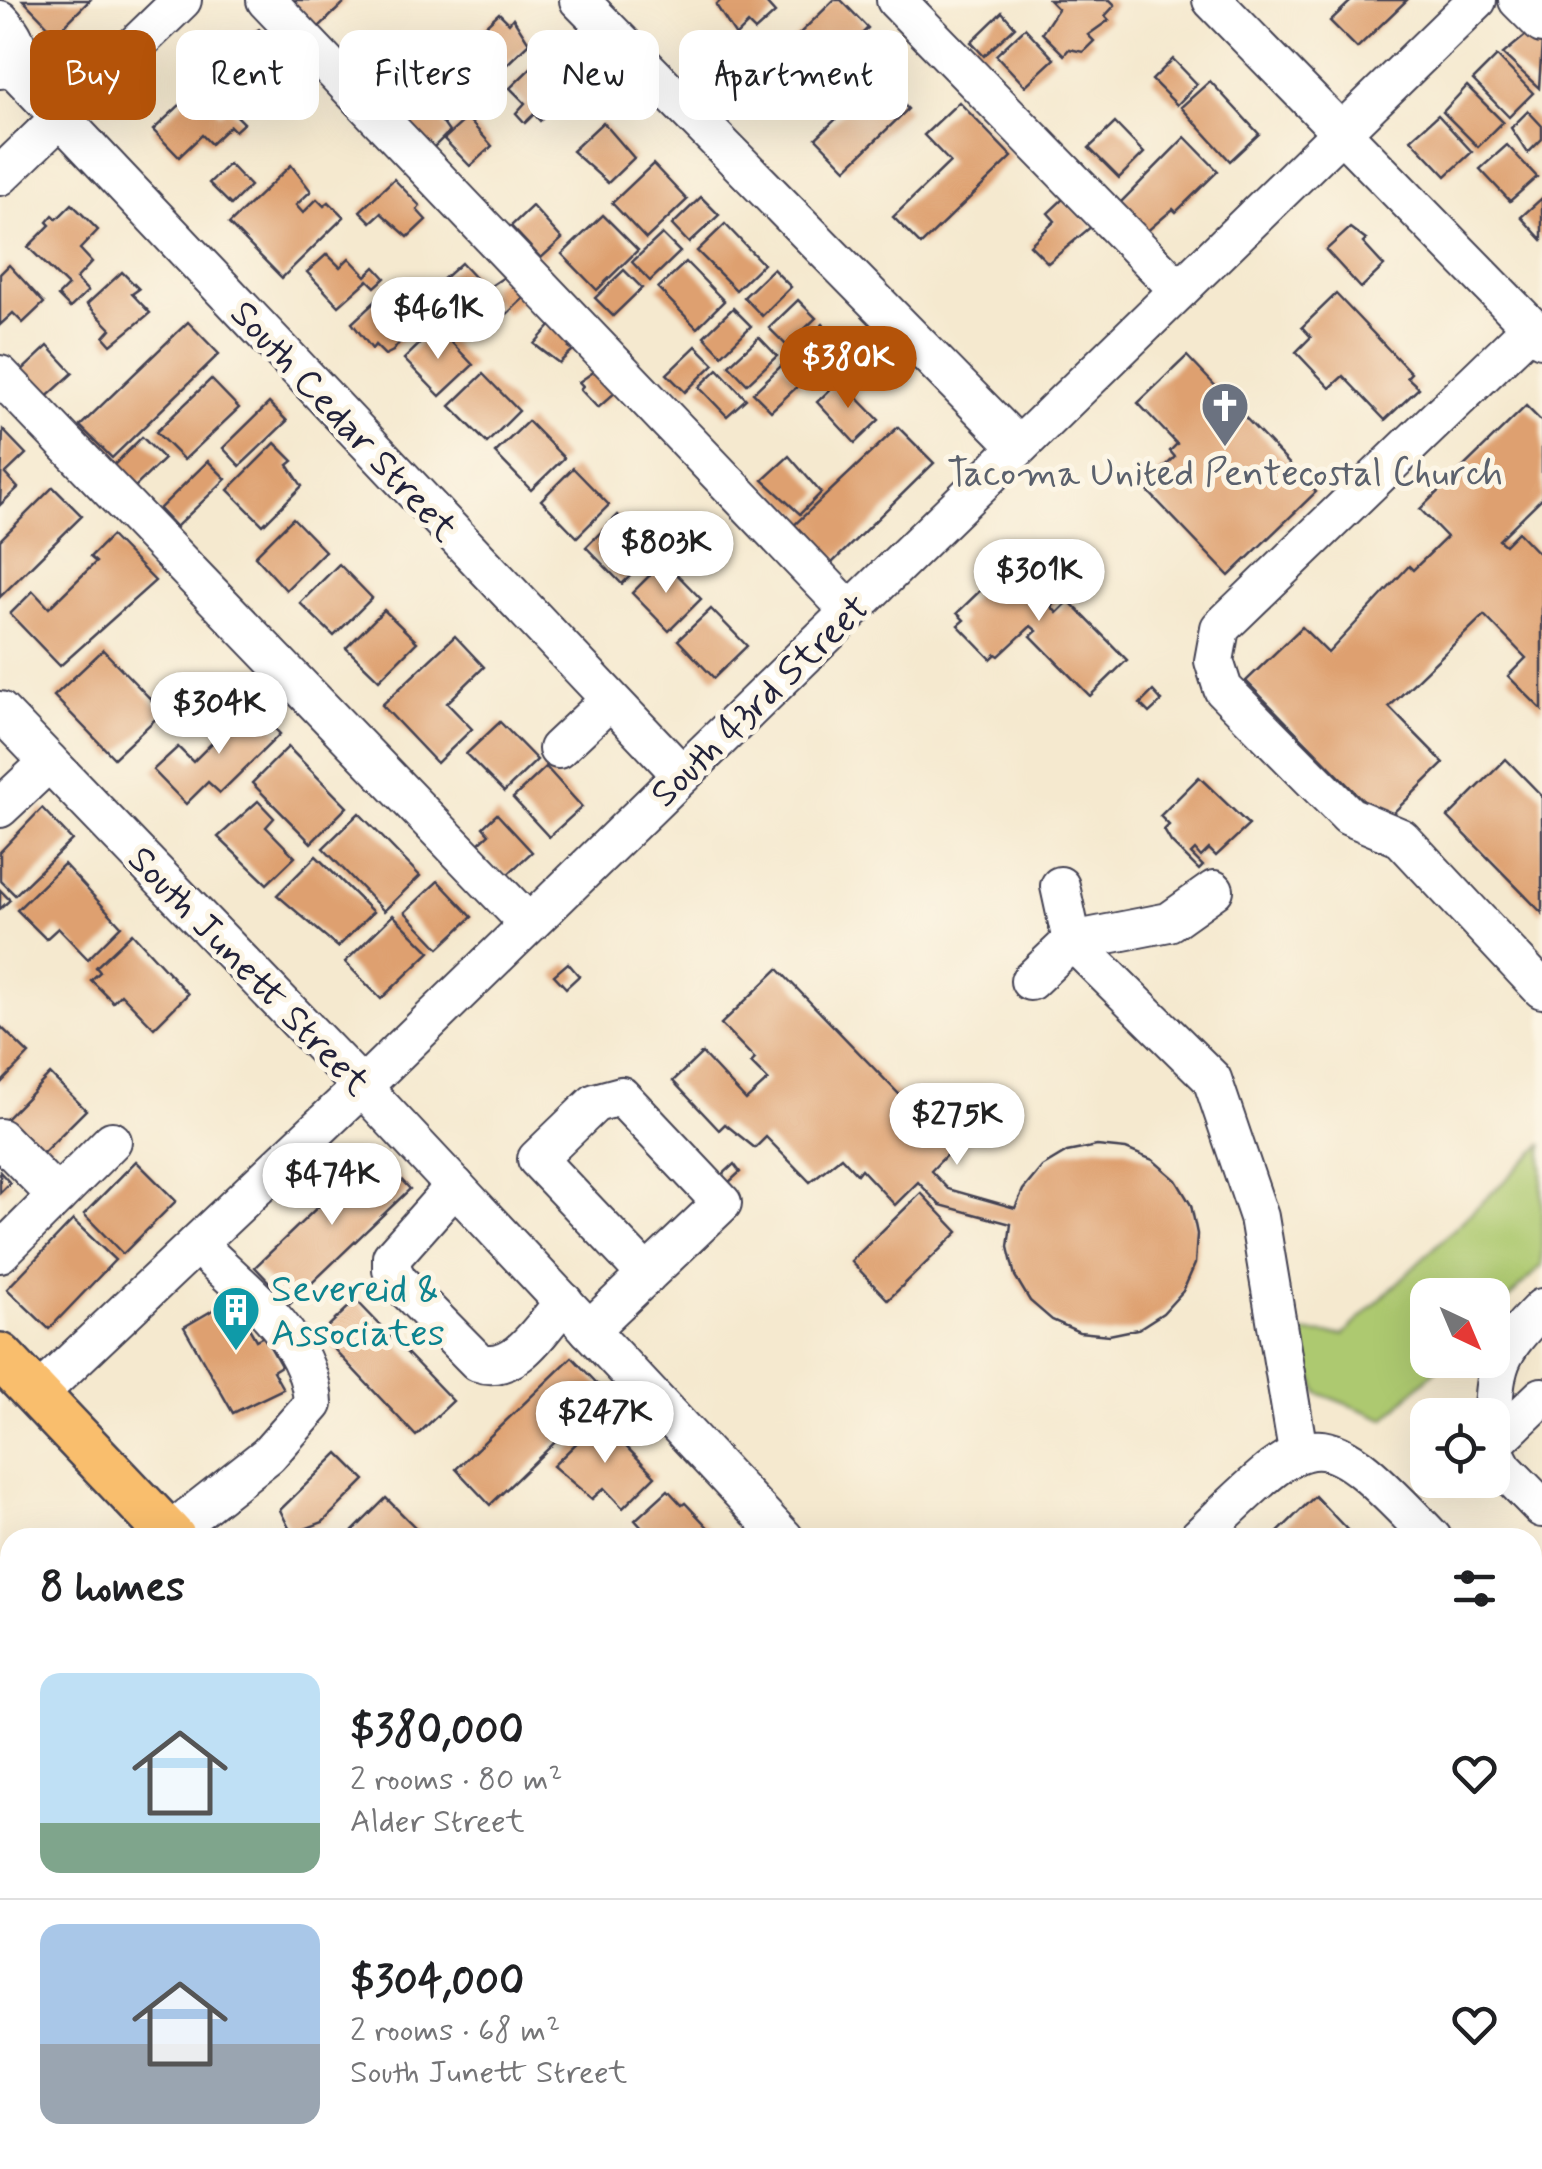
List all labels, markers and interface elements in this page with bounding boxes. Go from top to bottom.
chip: Buy [30,30,156,120]
chip: Rent [176,30,319,120]
chip: Filters [339,30,507,120]
chip: New [527,30,659,120]
chip: Apartment [679,30,908,120]
pin: $461K [368,277,508,362]
text: $461K [393,288,483,330]
street label: South Cedar Street [219,291,468,553]
pin: $380K [778,326,918,411]
text: $380K [802,337,894,379]
church icon: Tacoma United Pentecostal Church [1199,380,1251,448]
place label: Tacoma United Pentecostal Church [947,450,1503,499]
pin: $803K [596,511,736,596]
text: $803K [621,522,711,564]
pin: $301K [969,539,1109,624]
text: $301K [996,550,1082,592]
street label: South 43rd Street [641,585,881,819]
pin: $304K [149,672,289,757]
text: $304K [172,683,266,725]
street label: South Junett Street [116,836,380,1107]
pin: $275K [887,1083,1027,1168]
text: $275K [912,1094,1002,1136]
pin: $474K [262,1143,402,1228]
text: $474K [285,1154,379,1196]
place label: Severeid & Associates [271,1266,445,1359]
north arrow [1410,1278,1510,1378]
map controls [1410,1278,1510,1498]
building icon: Severeid & Associates [210,1284,262,1352]
pin: $247K [535,1381,675,1466]
text: $247K [558,1392,652,1434]
button: locate [1410,1398,1510,1498]
text: 8 homes [40,1561,185,1616]
icon: filters [1447,1561,1502,1616]
text: $380,000 [350,1704,524,1759]
icon: home [120,1713,240,1833]
icon: heart [1447,1746,1502,1801]
text: 2 rooms · 80 m² [350,1759,563,1801]
text: Alder Street [350,1801,525,1843]
text: $304,000 [350,1955,524,2010]
icon: home [120,1964,240,2084]
icon: heart [1447,1997,1502,2052]
text: 2 rooms · 68 m² [350,2010,560,2052]
text: South Junett Street [350,2052,627,2094]

